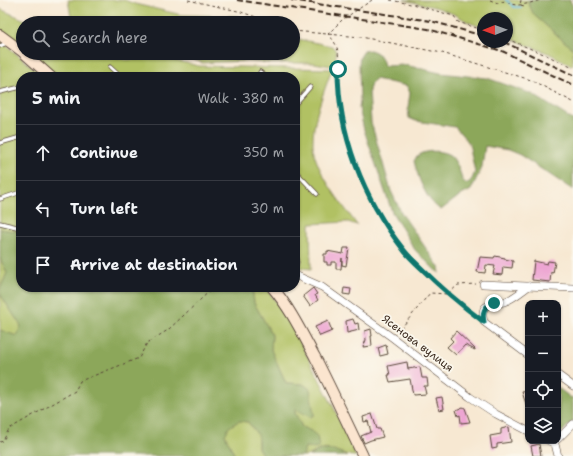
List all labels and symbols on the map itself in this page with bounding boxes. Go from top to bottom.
north arrow [477,12,513,48]
route start [329,60,347,78]
route end [485,294,503,312]
street label: Ясенова вулиця [379,312,457,375]

